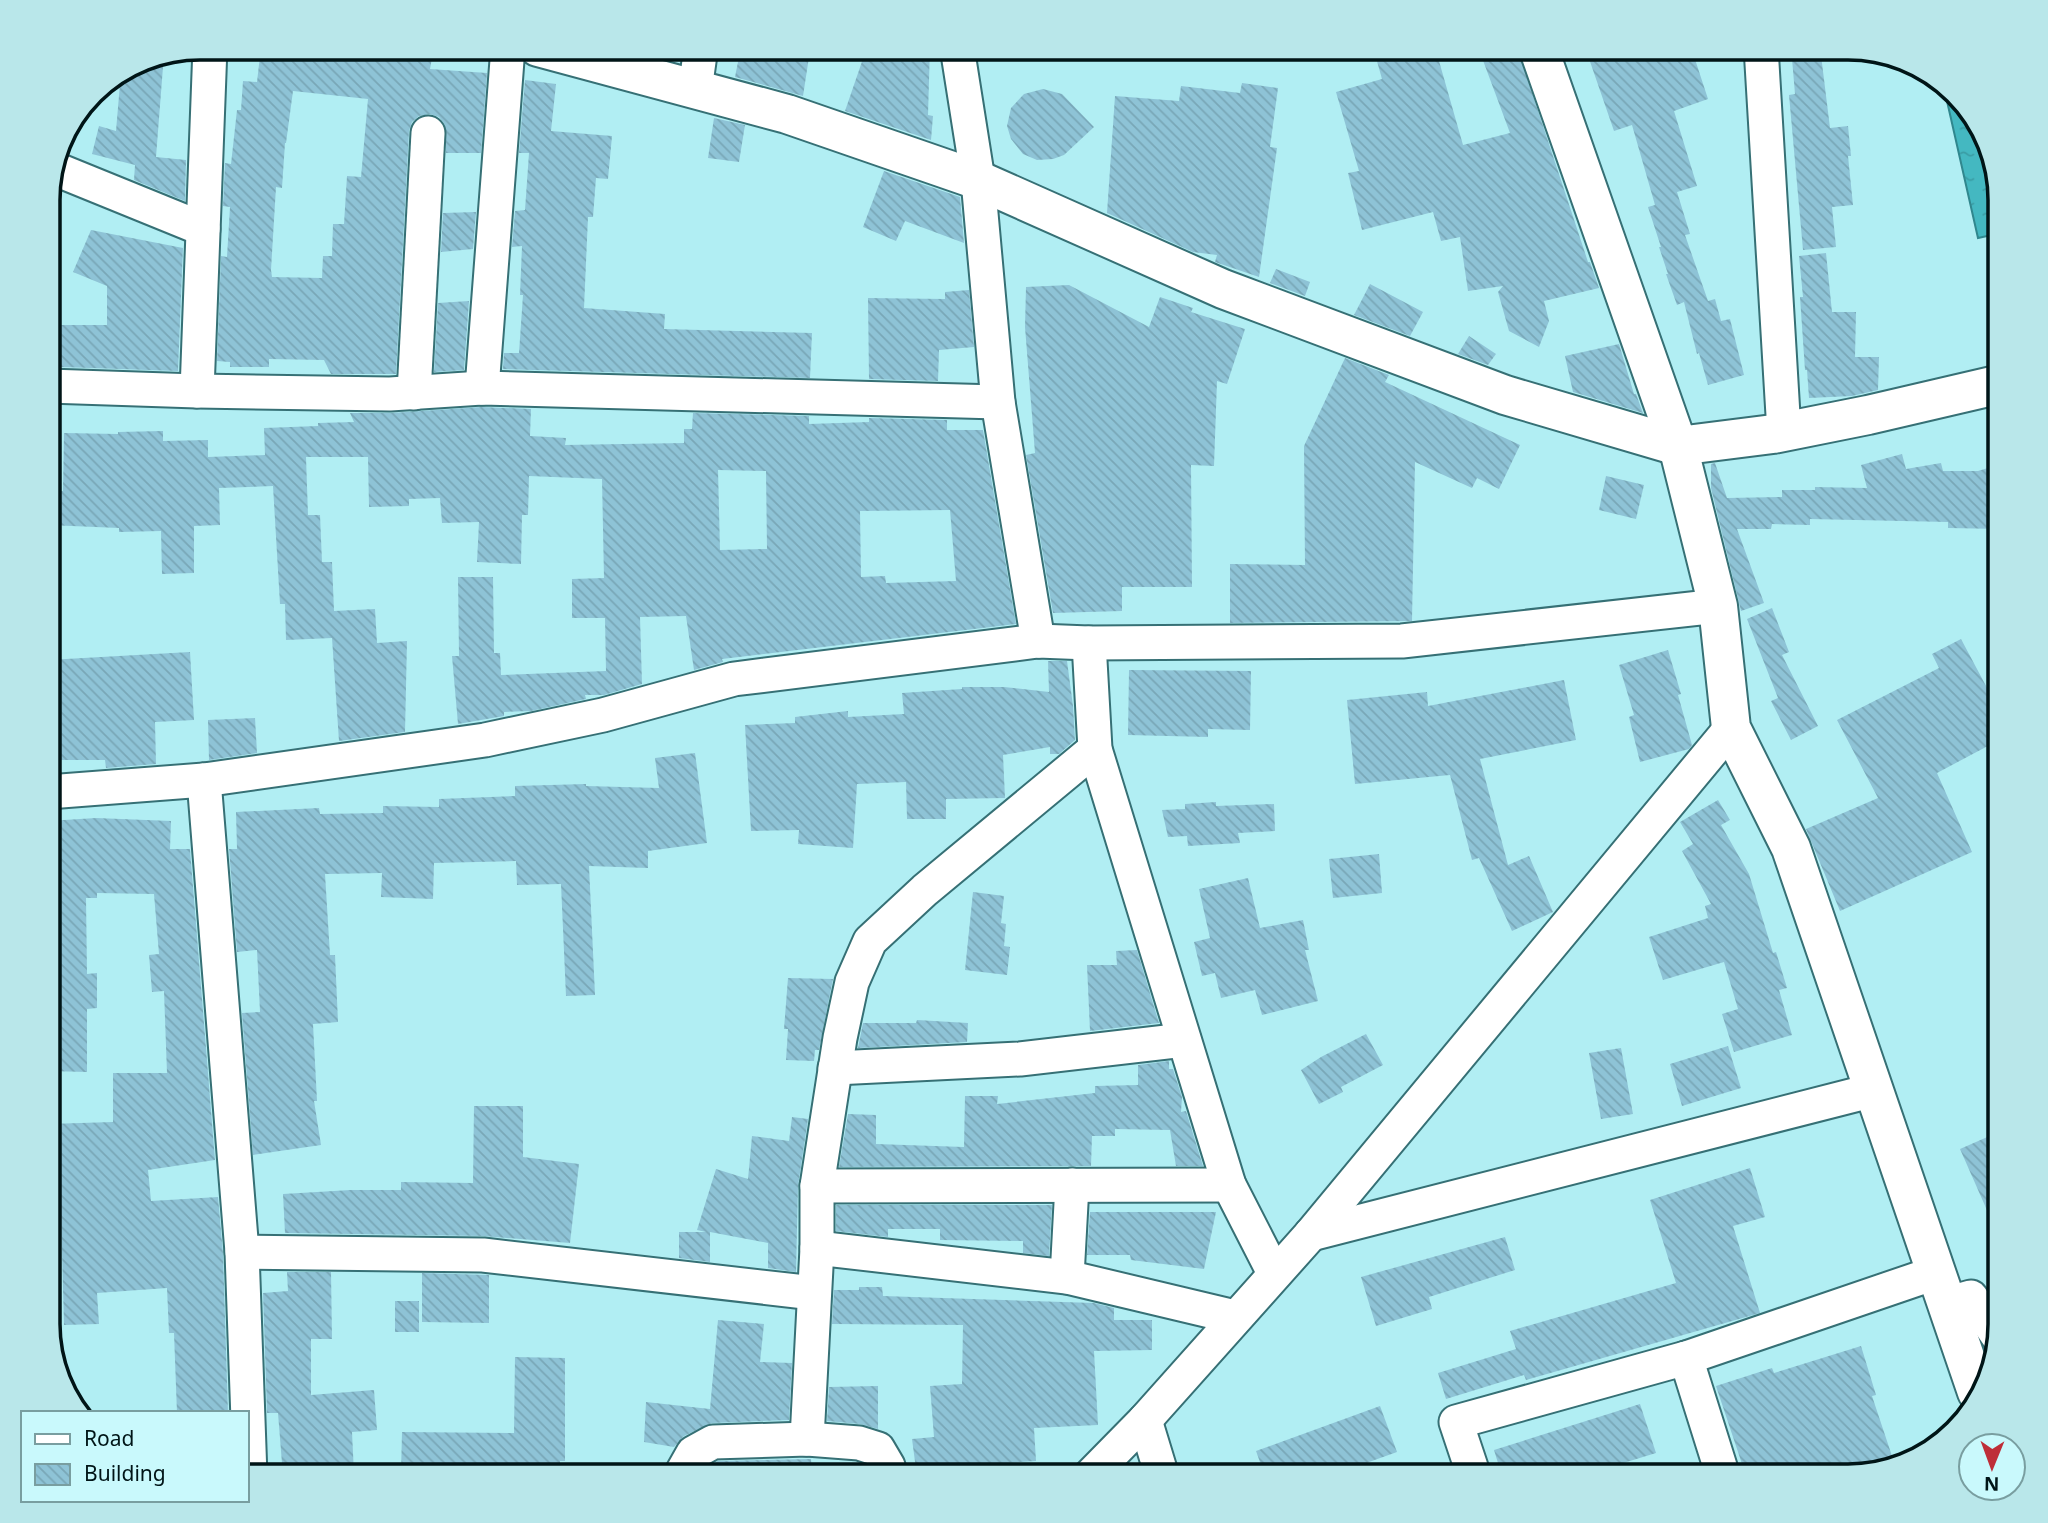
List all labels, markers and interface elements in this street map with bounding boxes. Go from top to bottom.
legend [21,1411,248,1502]
text: Road [84,1424,134,1452]
north arrow [1957,1432,2027,1502]
text: Building [84,1459,166,1487]
text: N [1984,1471,2000,1497]

